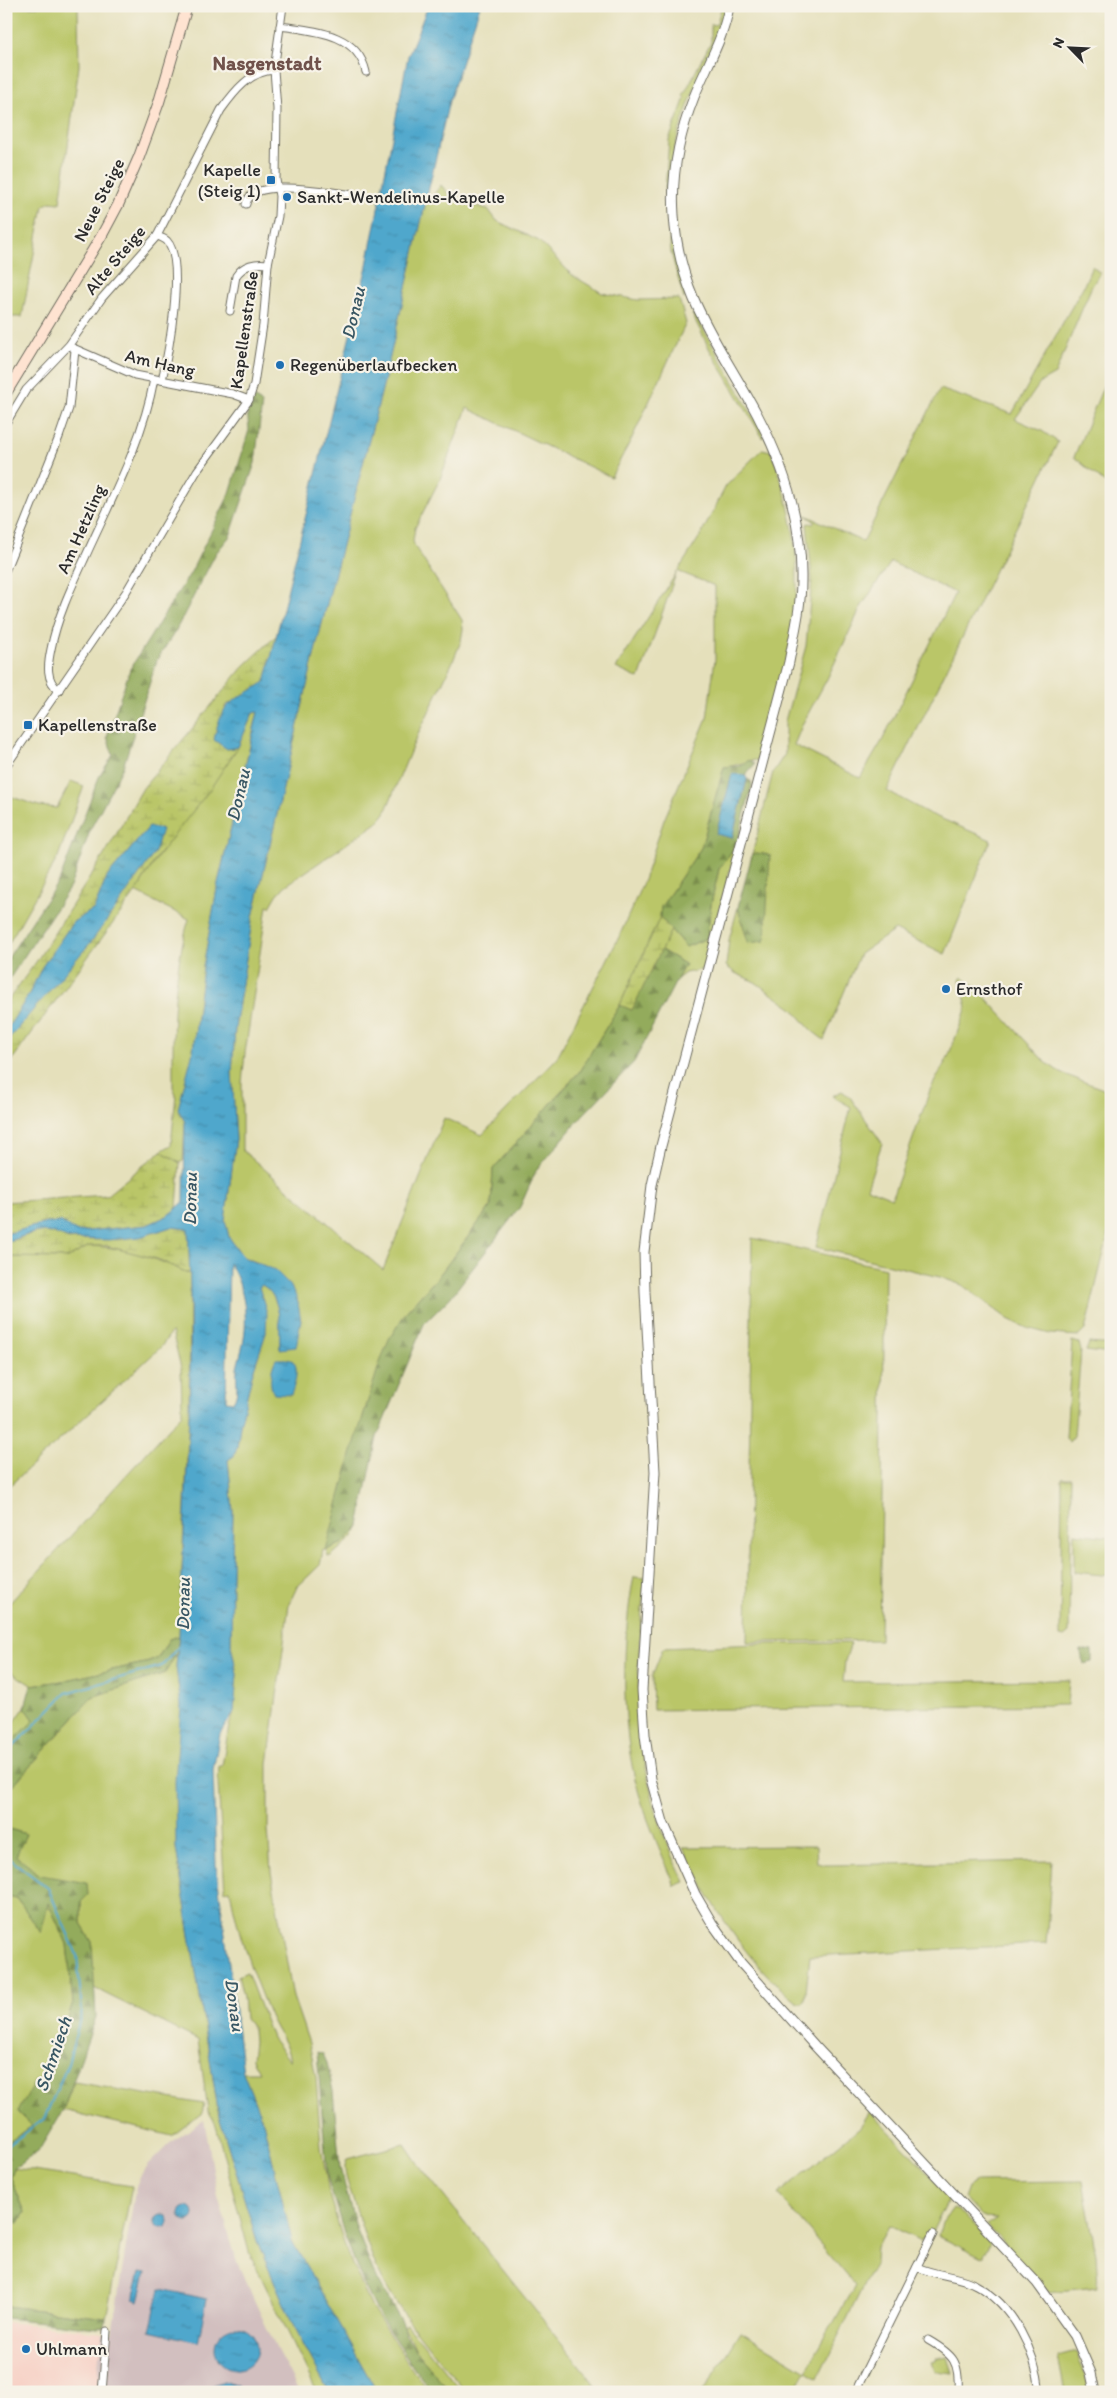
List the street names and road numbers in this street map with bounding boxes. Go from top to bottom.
street label: Neue Steige [68,154,130,246]
street label: Alte Steige [80,221,150,299]
street label: Kapellenstraße [225,270,263,390]
street label: Am Hang [123,344,198,382]
street label: Am Hetzling [52,480,111,577]

